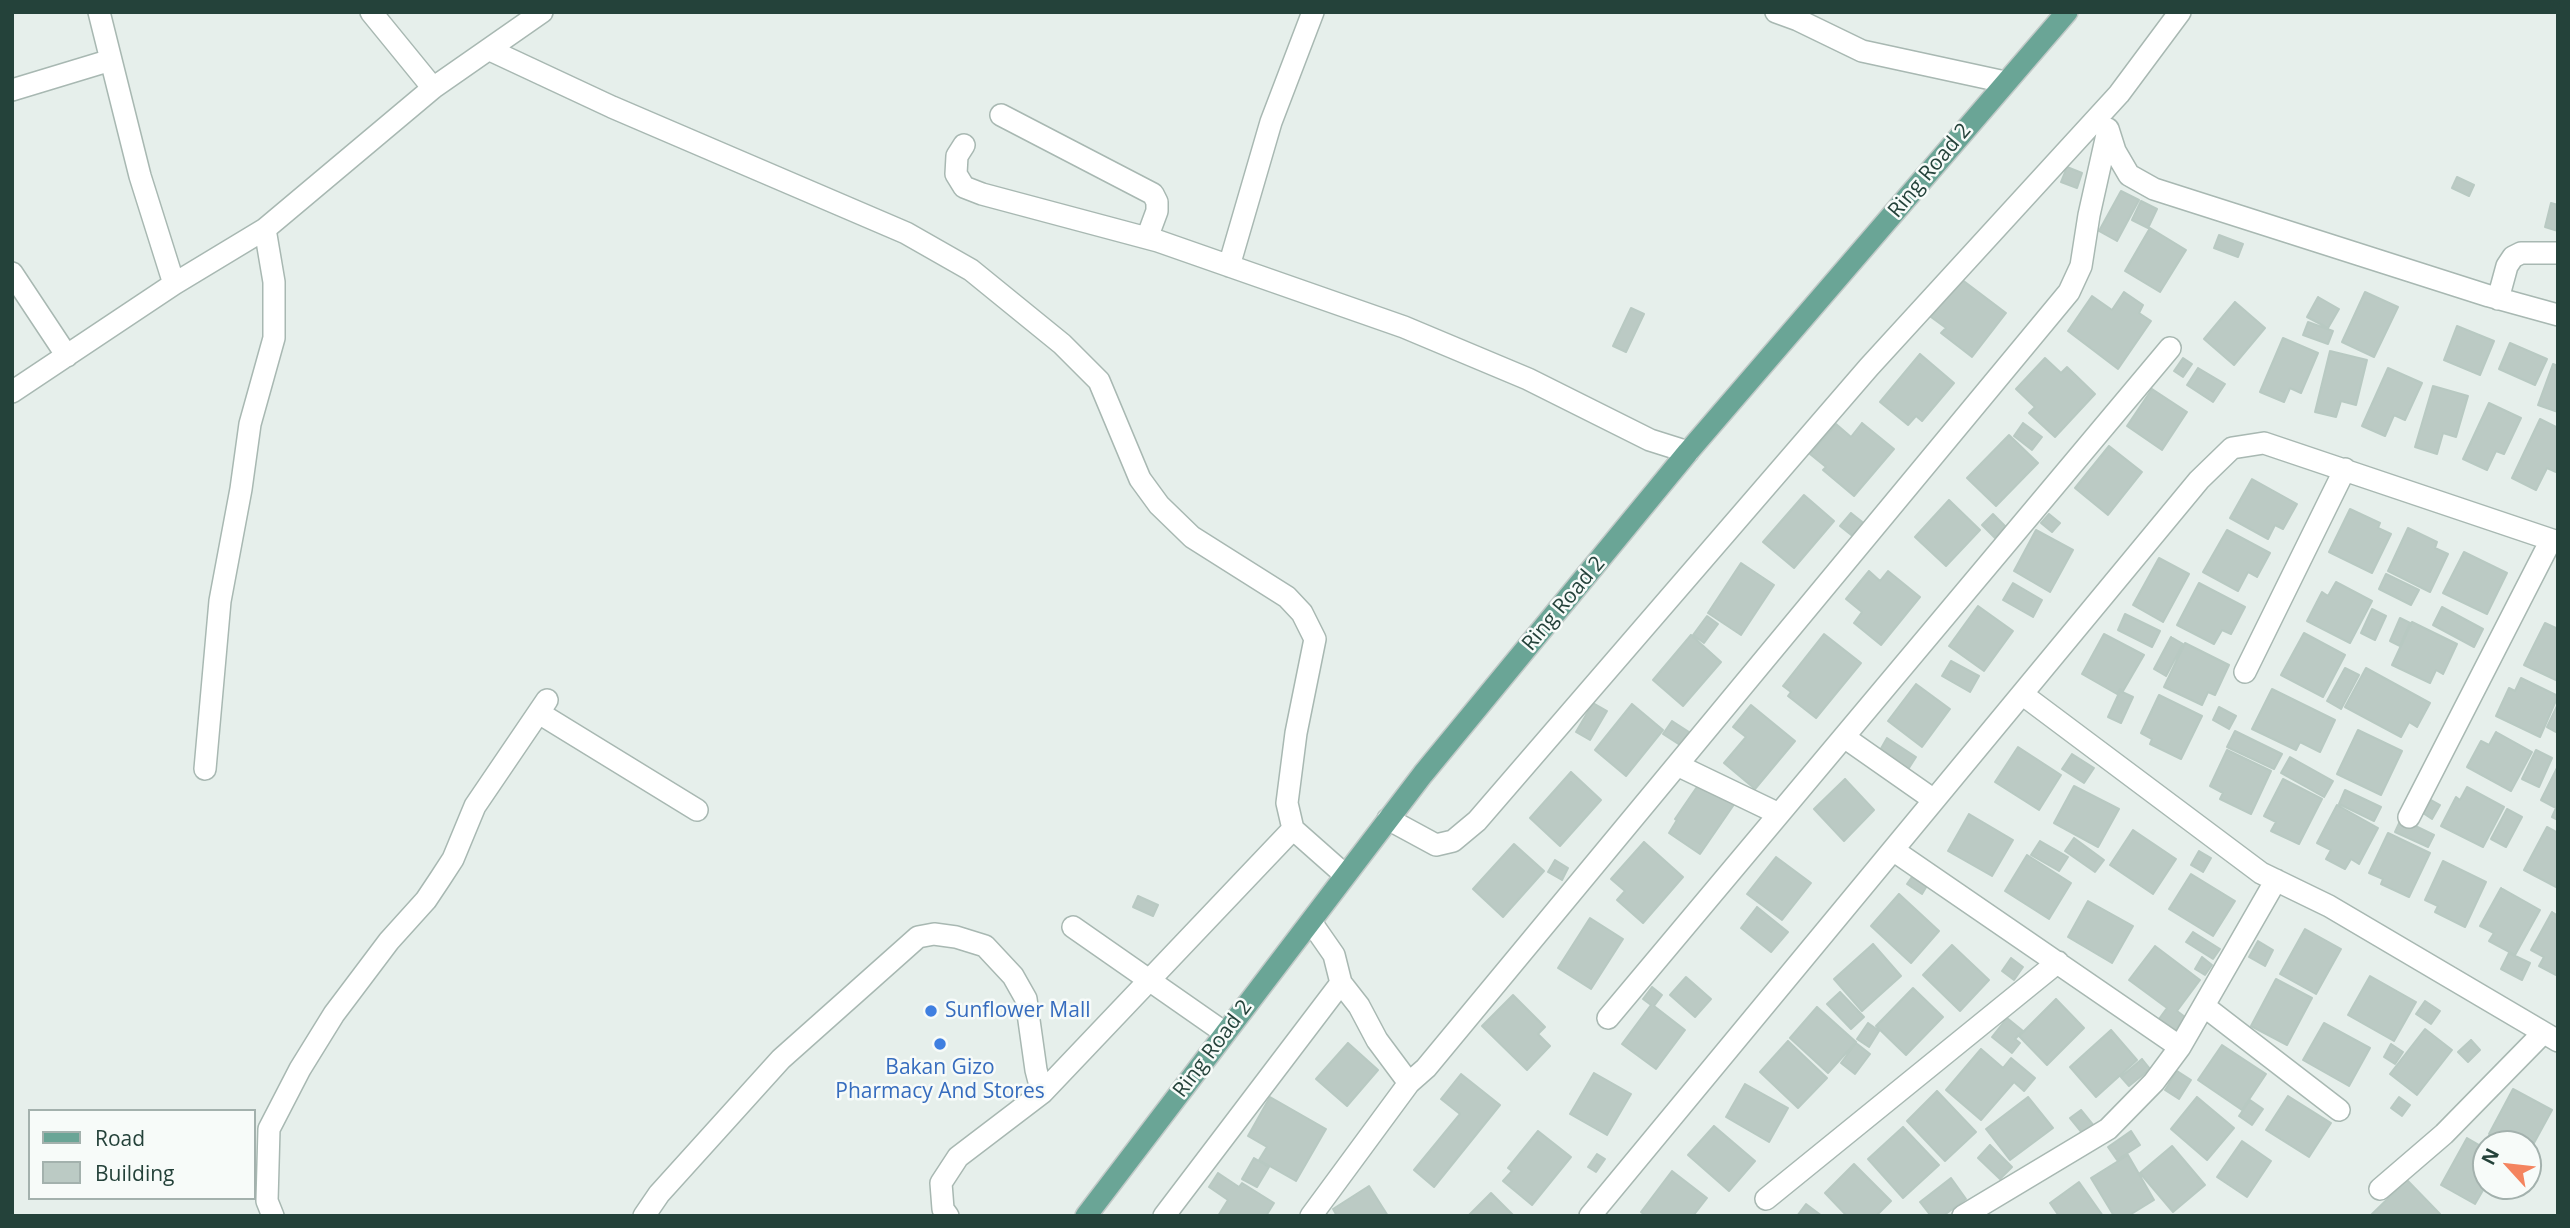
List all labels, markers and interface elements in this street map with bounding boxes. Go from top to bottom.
street label: Ring Road 2 [1883,119,1977,223]
street label: Ring Road 2 [1517,552,1611,656]
street label: Ring Road 2 [1168,995,1258,1103]
place label: Sunflower Mall [945,998,1091,1024]
marker: Sunflower Mall [923,1003,939,1019]
marker: Bakan Gizo Pharmacy And Stores [932,1036,948,1052]
place label: Bakan Gizo Pharmacy And Stores [835,1055,1045,1105]
legend [28,1109,256,1200]
text: Road [95,1124,145,1152]
north arrow [2472,1130,2542,1200]
text: N [2475,1144,2505,1169]
text: Building [95,1159,174,1187]

